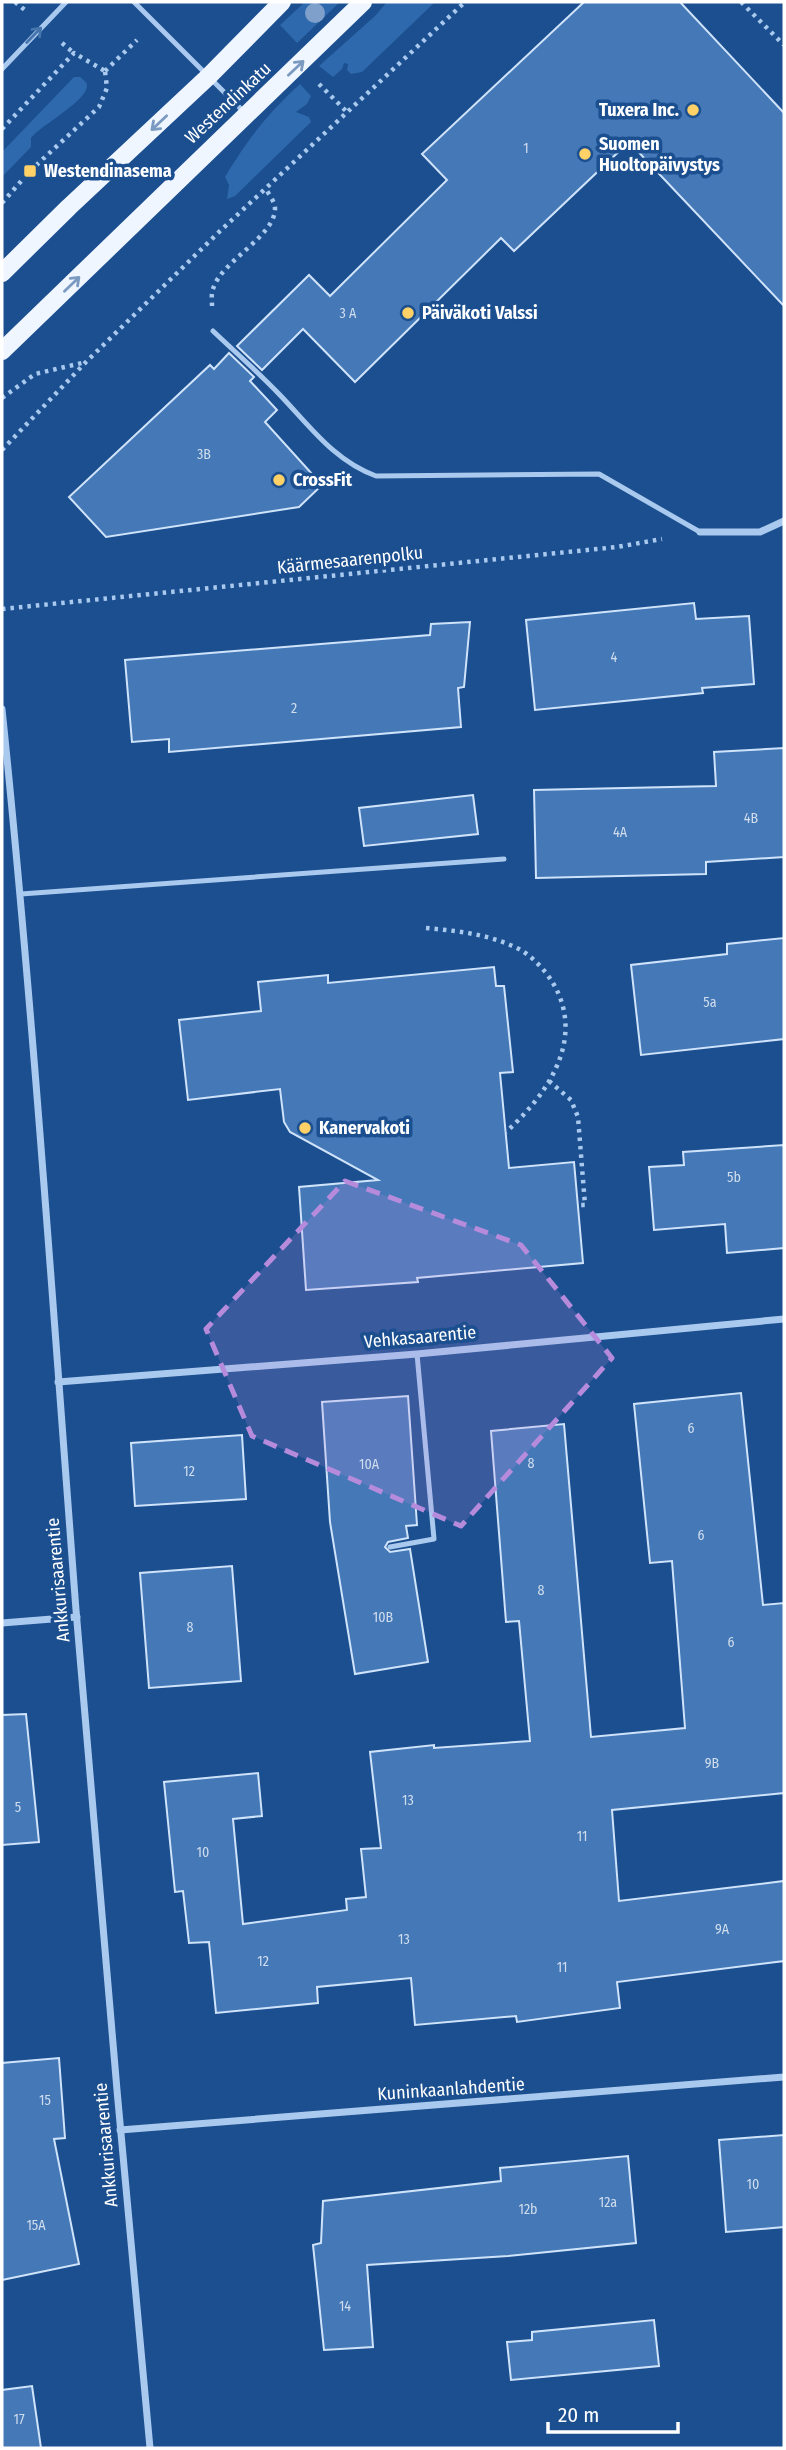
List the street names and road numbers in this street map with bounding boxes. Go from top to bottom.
street label: Westendinkatu [180,58,276,148]
street label: Käärmesaarenpolku [276,541,424,579]
street label: Vehkasaarentie [363,1321,477,1353]
street label: Ankkurisaarentie [42,1517,74,1643]
street label: Kuninkaanlahdentie [377,2073,526,2105]
street label: Ankkurisaarentie [90,2082,122,2208]

